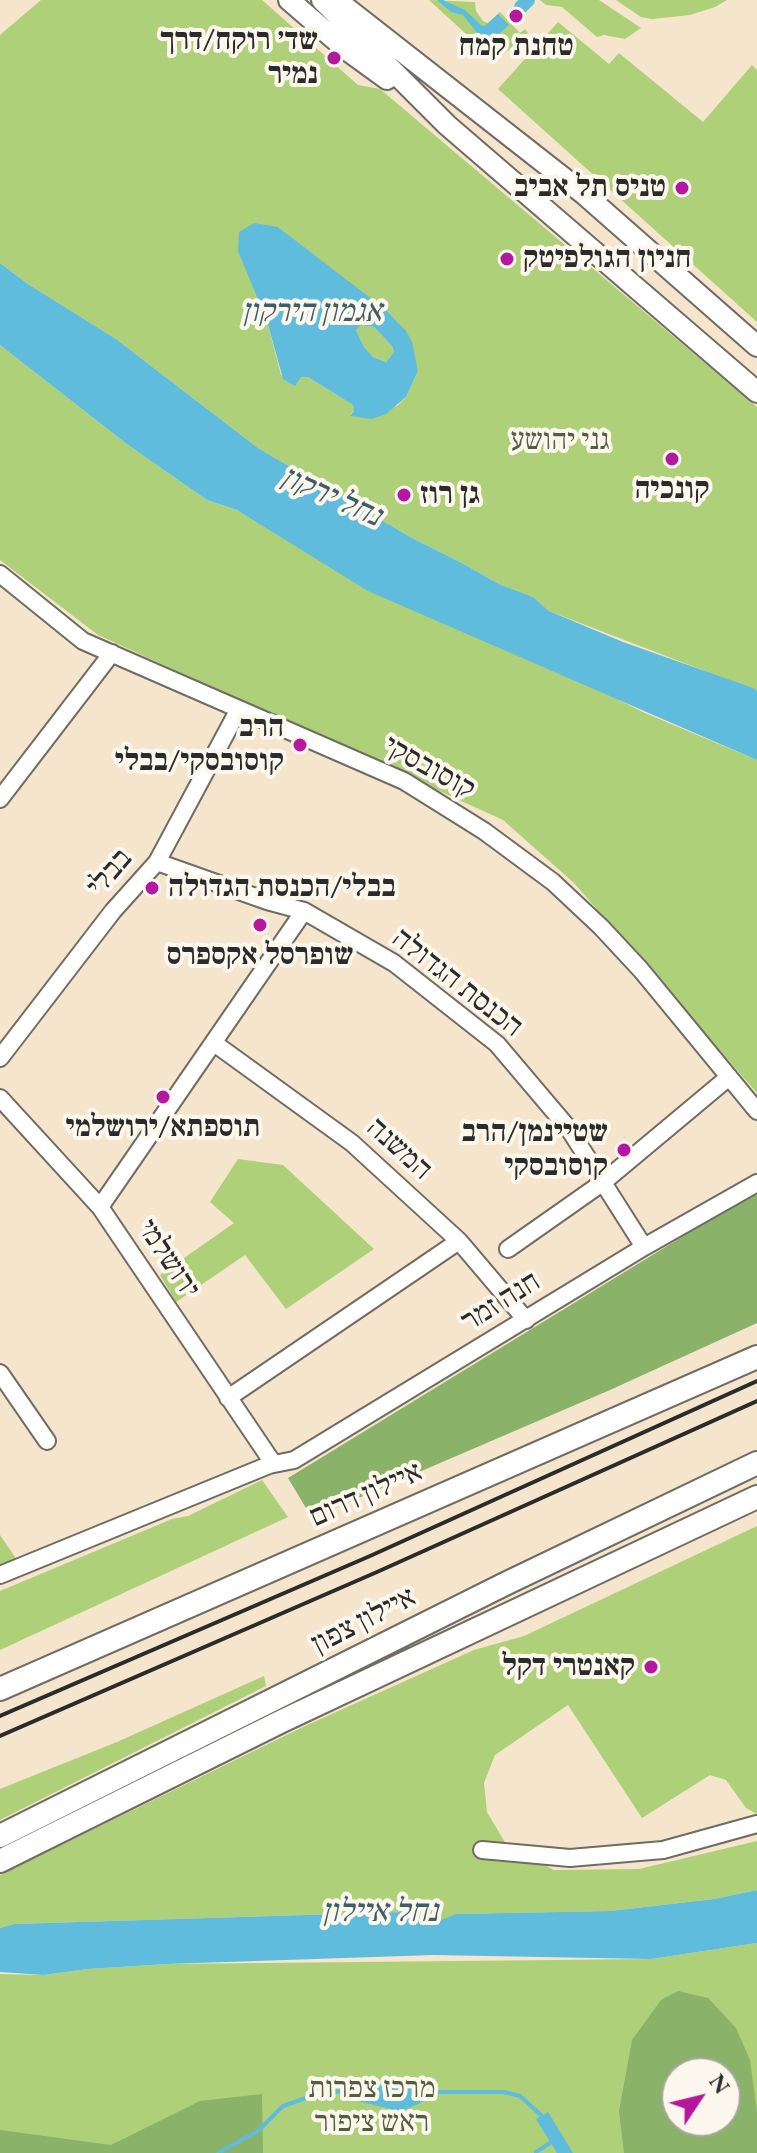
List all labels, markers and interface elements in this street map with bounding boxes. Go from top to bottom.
marker: טחנת קמח [507,7,525,25]
place label: שד׳ רוקח/דרך נמיר [160,23,318,94]
place label: טחנת קמח [458,29,574,65]
marker: שד׳ רוקח/דרך נמיר [325,49,343,67]
place label: טניס תל אביב [514,170,666,206]
marker: טניס תל אביב [673,179,691,197]
place label: חניון הגולפיטק [523,241,691,277]
marker: חניון הגולפיטק [498,250,516,268]
water label: אגמון הירקון [242,293,382,331]
park label: גני יהושע [510,423,610,459]
marker: קונכיה [663,450,681,468]
water label: נחל ירקון [275,458,387,536]
place label: קונכיה [634,472,710,508]
place label: גן רוז [420,477,480,513]
marker: גן רוז [395,486,413,504]
place label: הרב קוסובסקי/בבלי [115,710,284,780]
street label: קוסובסקי [377,728,481,808]
marker: הרב קוסובסקי/בבלי [291,736,309,754]
street label: בבלי [79,842,141,904]
place label: בבלי/הכנסת הגדולה [168,870,396,906]
marker: בבלי/הכנסת הגדולה [143,879,161,897]
marker: שופרסל אקספרס [251,916,269,934]
street label: הכנסת הגדולה [384,921,530,1045]
place label: שופרסל אקספרס [166,938,354,974]
marker: תוספתא/ירושלמי [154,1088,172,1106]
place label: תוספתא/ירושלמי [66,1110,260,1146]
street label: המשנה [359,1110,439,1188]
place label: שטיינמן/הרב קוסובסקי [462,1115,608,1186]
marker: שטיינמן/הרב קוסובסקי [615,1141,633,1159]
street label: ירושלמי [129,1213,207,1305]
street label: חנה זמר [455,1264,547,1340]
street label: איילון דרום [304,1454,428,1536]
street label: איילון צפון [306,1579,422,1663]
place label: קאנטרי דקל [502,1649,635,1685]
marker: קאנטרי דקל [642,1658,660,1676]
water label: נחל איילון [322,1893,438,1931]
north arrow [661,2057,741,2137]
text: N [702,2068,736,2100]
park label: מרכז צפרות ראש ציפור [308,2071,436,2142]

